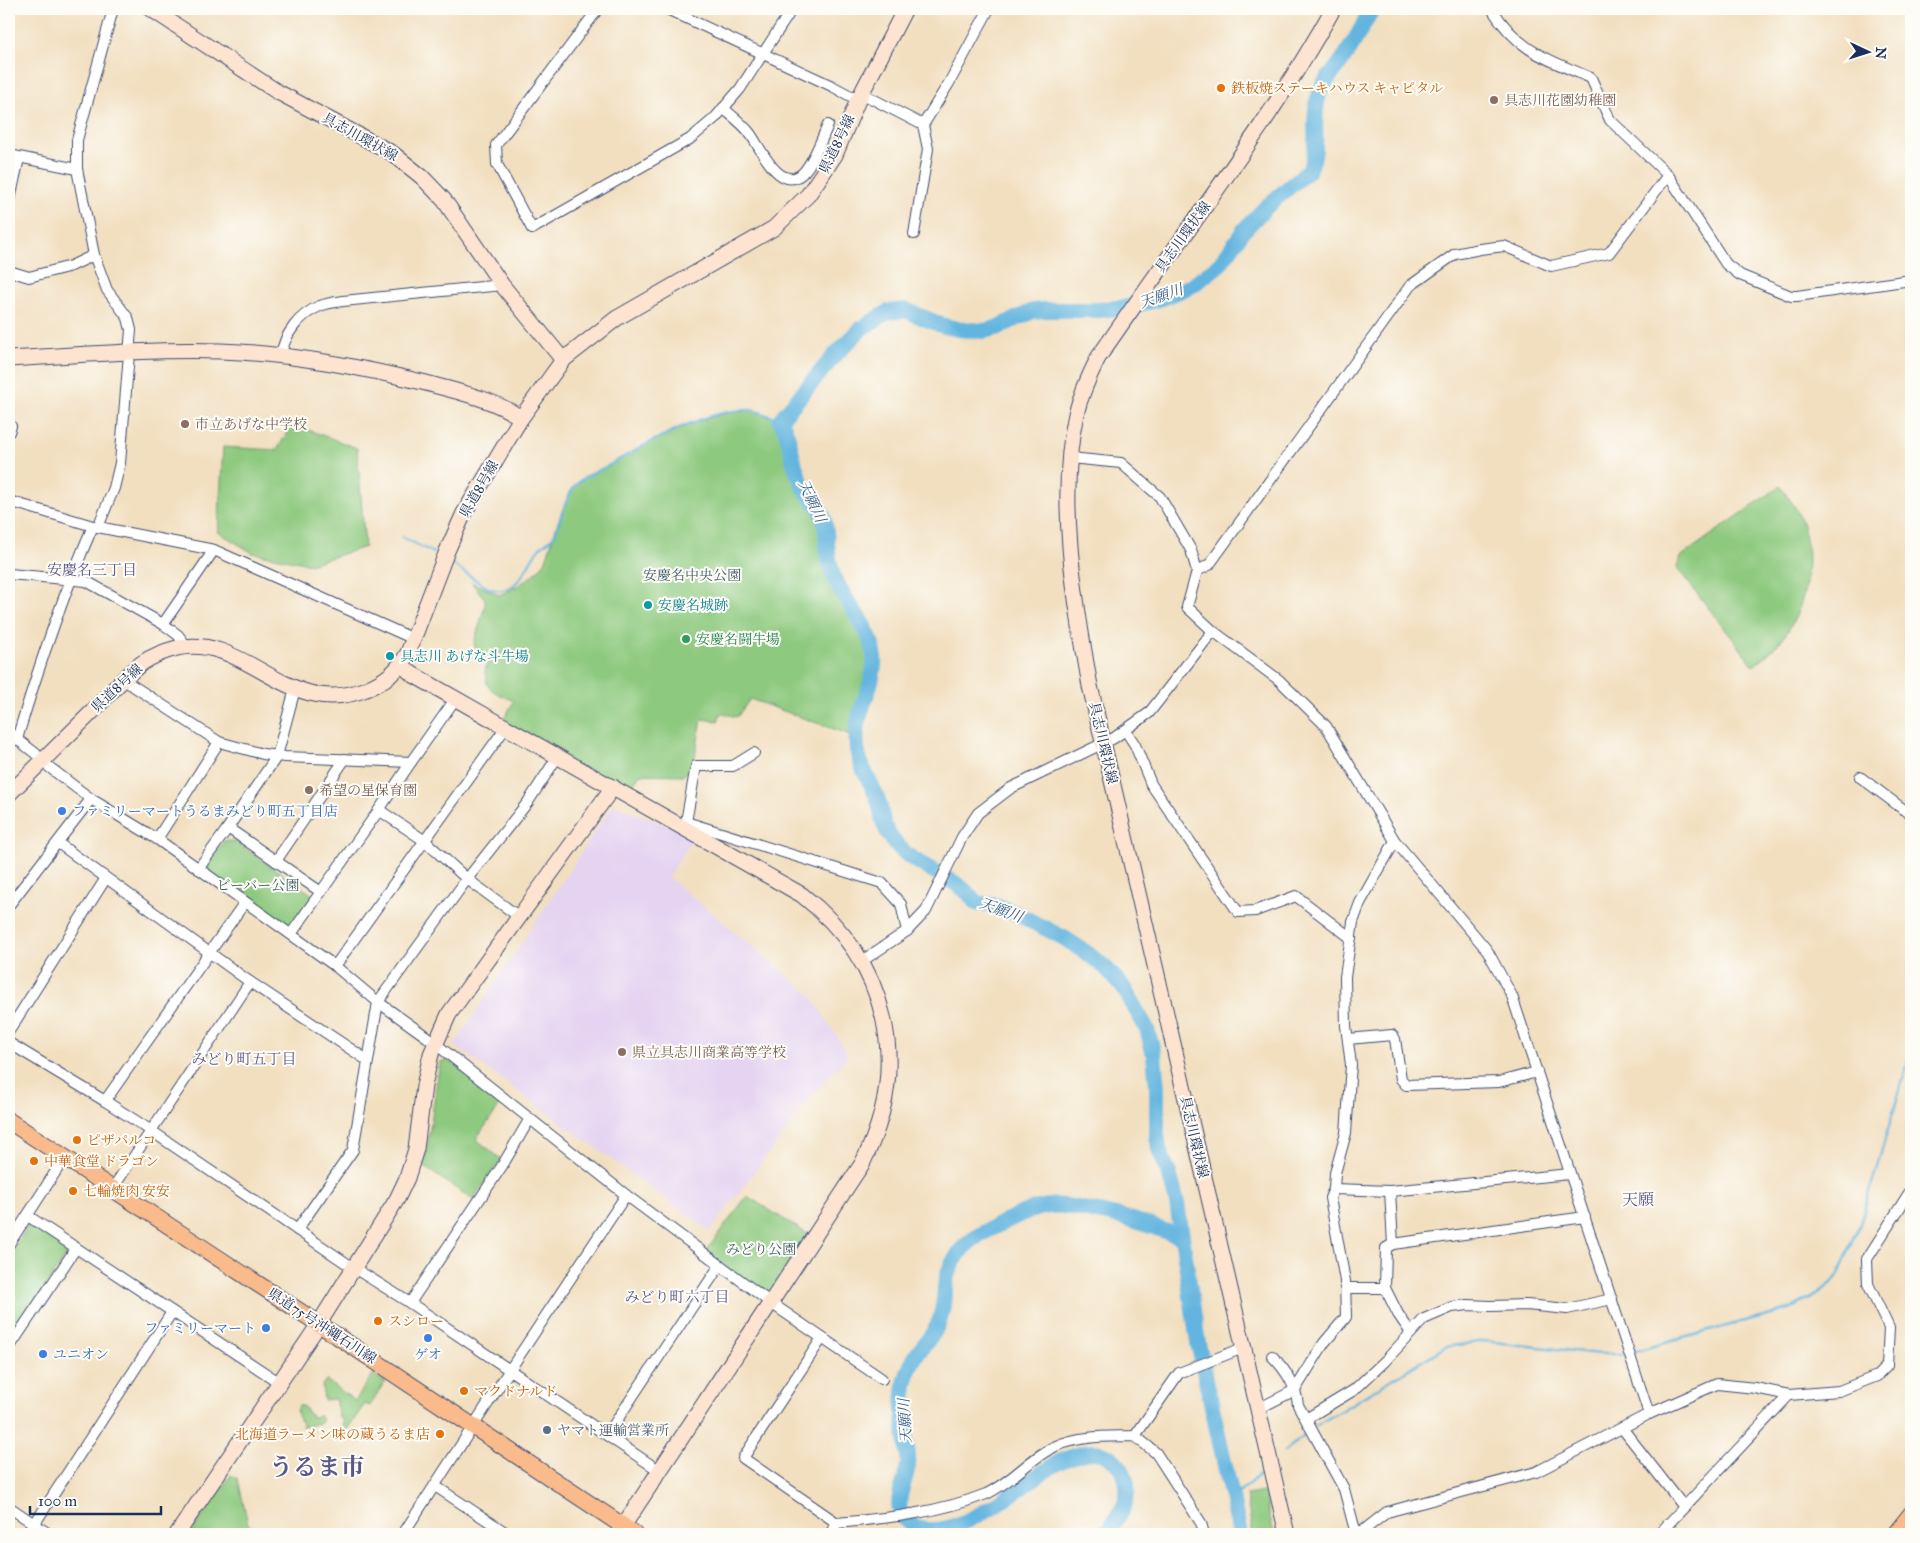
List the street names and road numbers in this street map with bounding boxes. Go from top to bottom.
street label: 具志川環状線 [319,109,401,165]
street label: 県道8号線 [815,112,859,176]
street label: 具志川環状線 [1151,198,1215,276]
street label: 県道8号線 [456,457,502,521]
street label: 県道8号線 [88,660,146,716]
street label: 具志川環状線 [1085,700,1121,786]
street label: 具志川環状線 [1176,1094,1212,1180]
street label: 県道75号沖縄石川線 [265,1285,379,1367]

